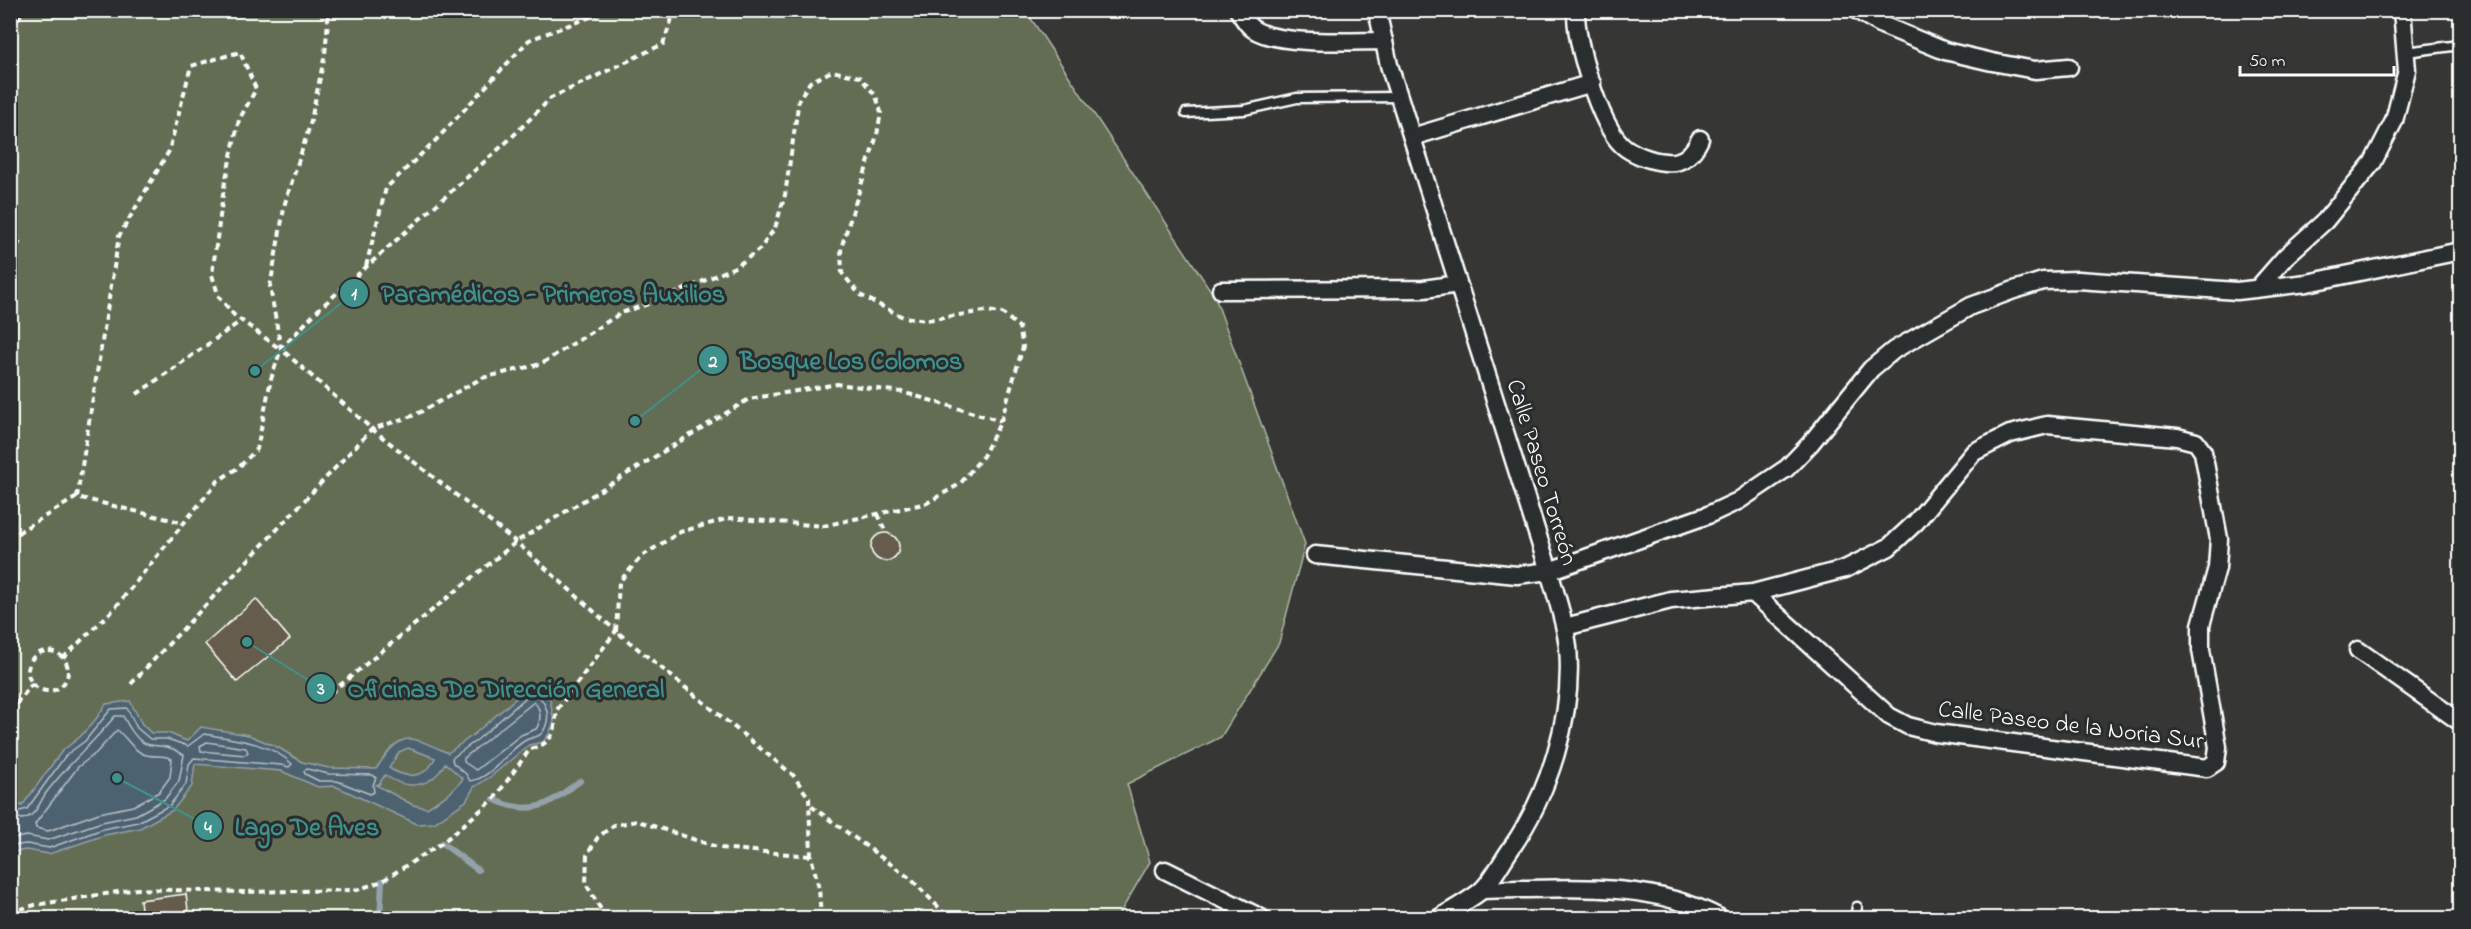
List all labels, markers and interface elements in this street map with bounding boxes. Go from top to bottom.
scale bar [2240,39,2394,77]
text: 50 m [2249,49,2286,75]
callout: Paramédicos - Primeros Auxilios [339,271,737,315]
text: Paramédicos - Primeros Auxilios [381,277,725,315]
text: 1 [351,282,357,308]
callout: Bosque Los Colomos [698,338,974,382]
text: Bosque Los Colomos [739,344,962,382]
text: 2 [708,350,718,376]
street label: Calle Paseo Torreón [1496,375,1586,570]
callout: Oficinas De Dirección General [306,666,676,710]
text: Oficinas De Dirección General [348,672,664,710]
text: 3 [316,677,325,703]
street label: Calle Paseo de la Noria Sur [1936,693,2206,760]
callout: Lago De Aves [193,804,391,848]
text: Lago De Aves [235,810,379,849]
text: 4 [204,816,212,842]

